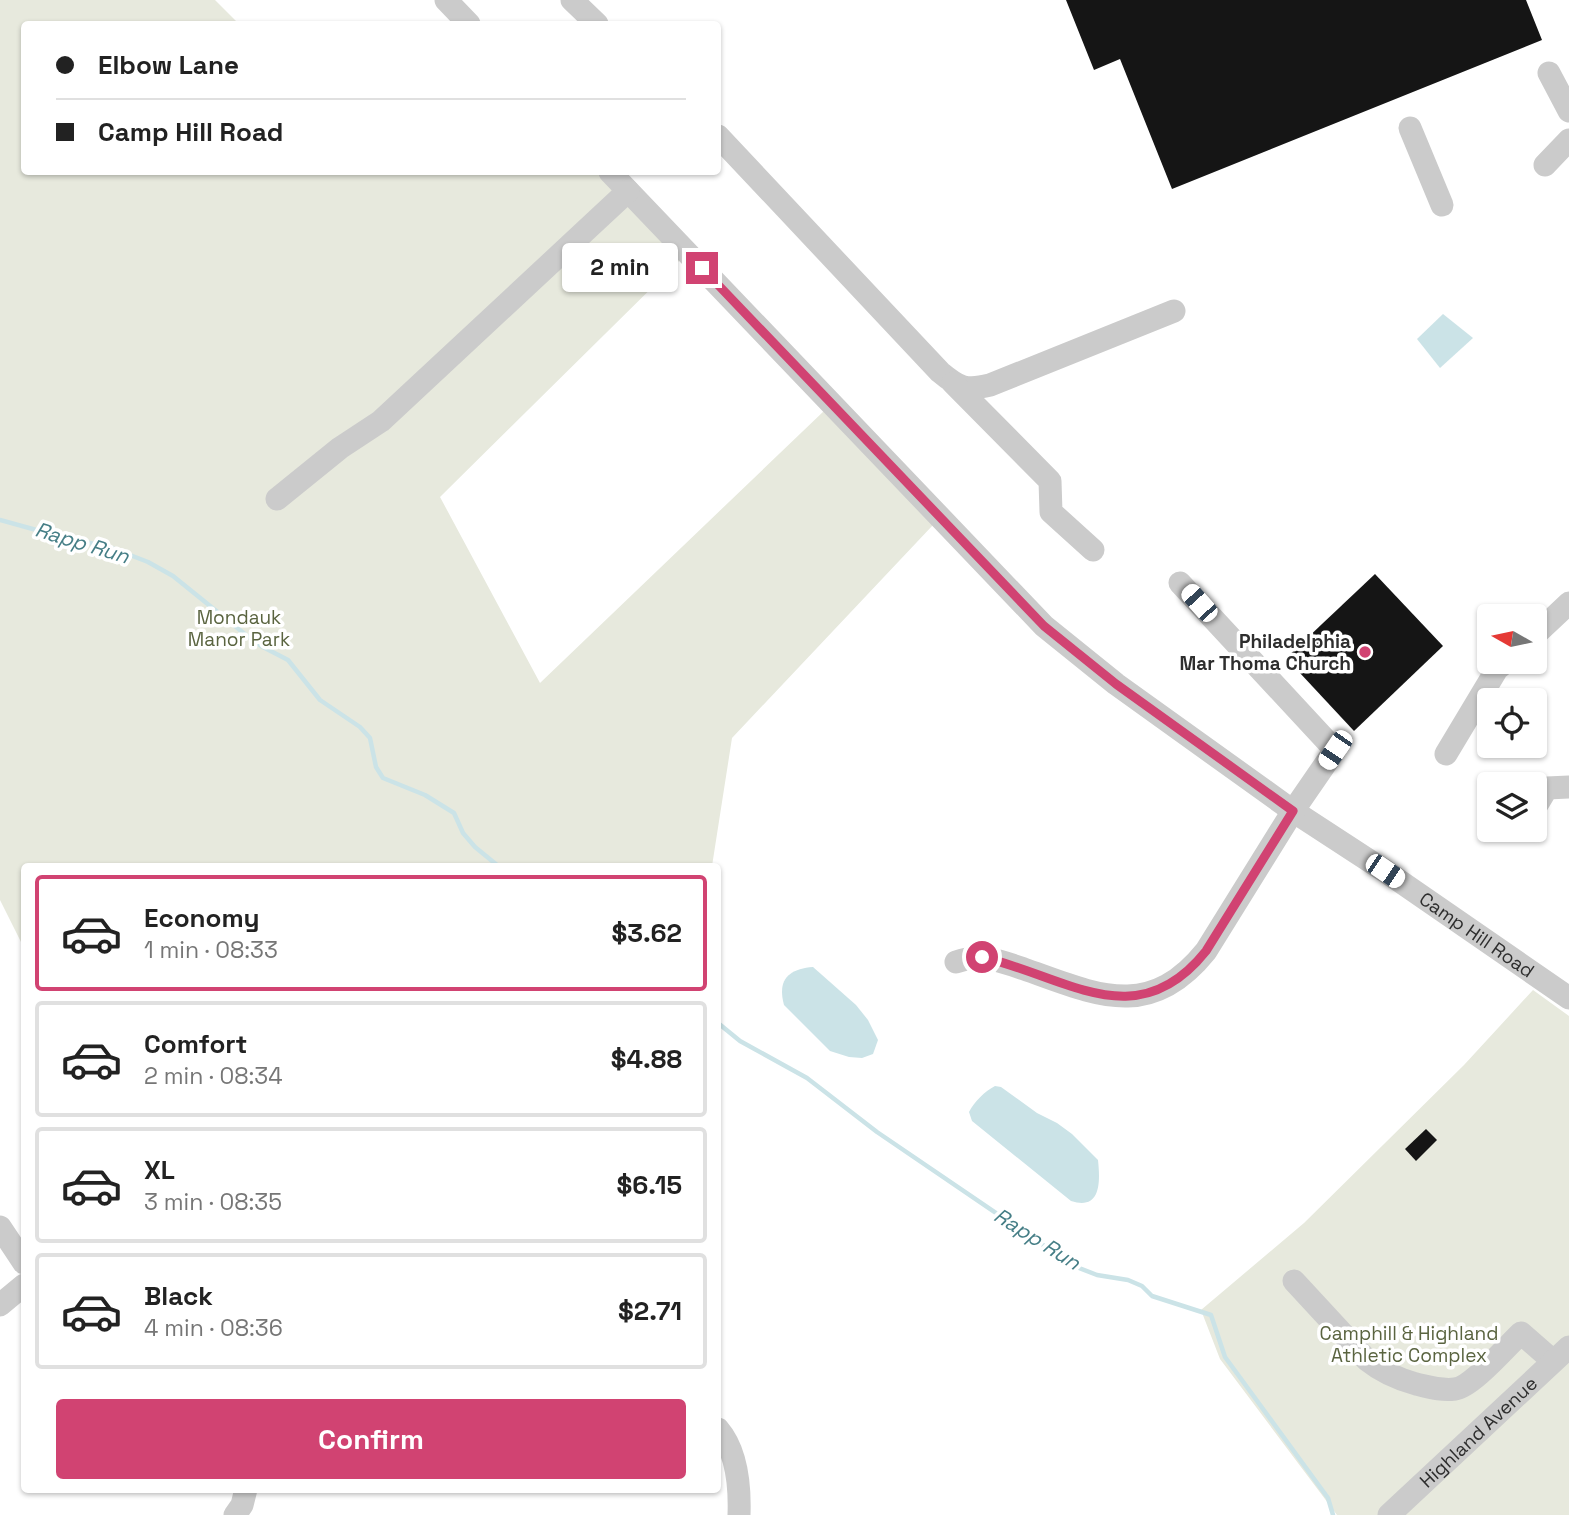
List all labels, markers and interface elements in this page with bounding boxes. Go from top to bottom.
text: Elbow Lane [98,48,239,82]
text: Camp Hill Road [98,115,283,149]
callout: 2 min [562,244,678,292]
text: 2 min [590,252,650,282]
route end [686,252,718,284]
water label: Rapp Run [32,515,133,570]
car [1178,580,1221,626]
north arrow [1477,604,1547,674]
map controls [1477,604,1547,842]
park label: Mondauk Manor Park [188,605,290,652]
place label: Philadelphia Mar Thoma Church [1179,629,1351,676]
marker: Philadelphia Mar Thoma Church [1357,644,1373,660]
button: locate [1477,688,1547,758]
car [1315,727,1356,773]
button: layers [1477,772,1547,842]
car [1362,851,1409,891]
street label: Camp Hill Road [1414,886,1539,983]
text: Economy [144,901,260,935]
icon: car [60,902,123,965]
text: $3.62 [612,916,682,950]
text: 1 min · 08:33 [144,935,278,965]
route start [966,941,998,973]
text: Comfort [144,1027,247,1061]
icon: car [60,1028,123,1091]
text: $4.88 [611,1042,682,1076]
text: 2 min · 08:34 [144,1061,283,1091]
text: XL [144,1153,175,1187]
icon: car [60,1154,123,1217]
text: $6.15 [616,1168,682,1202]
text: 3 min · 08:35 [144,1187,282,1217]
water label: Rapp Run [989,1201,1086,1276]
text: Black [144,1279,213,1313]
icon: car [60,1280,123,1343]
text: $2.71 [618,1294,682,1328]
text: 4 min · 08:36 [144,1313,283,1343]
park label: Camphill & Highland Athletic Complex [1320,1321,1498,1368]
street label: Highland Avenue [1414,1371,1543,1493]
button: Confirm [56,1399,686,1479]

